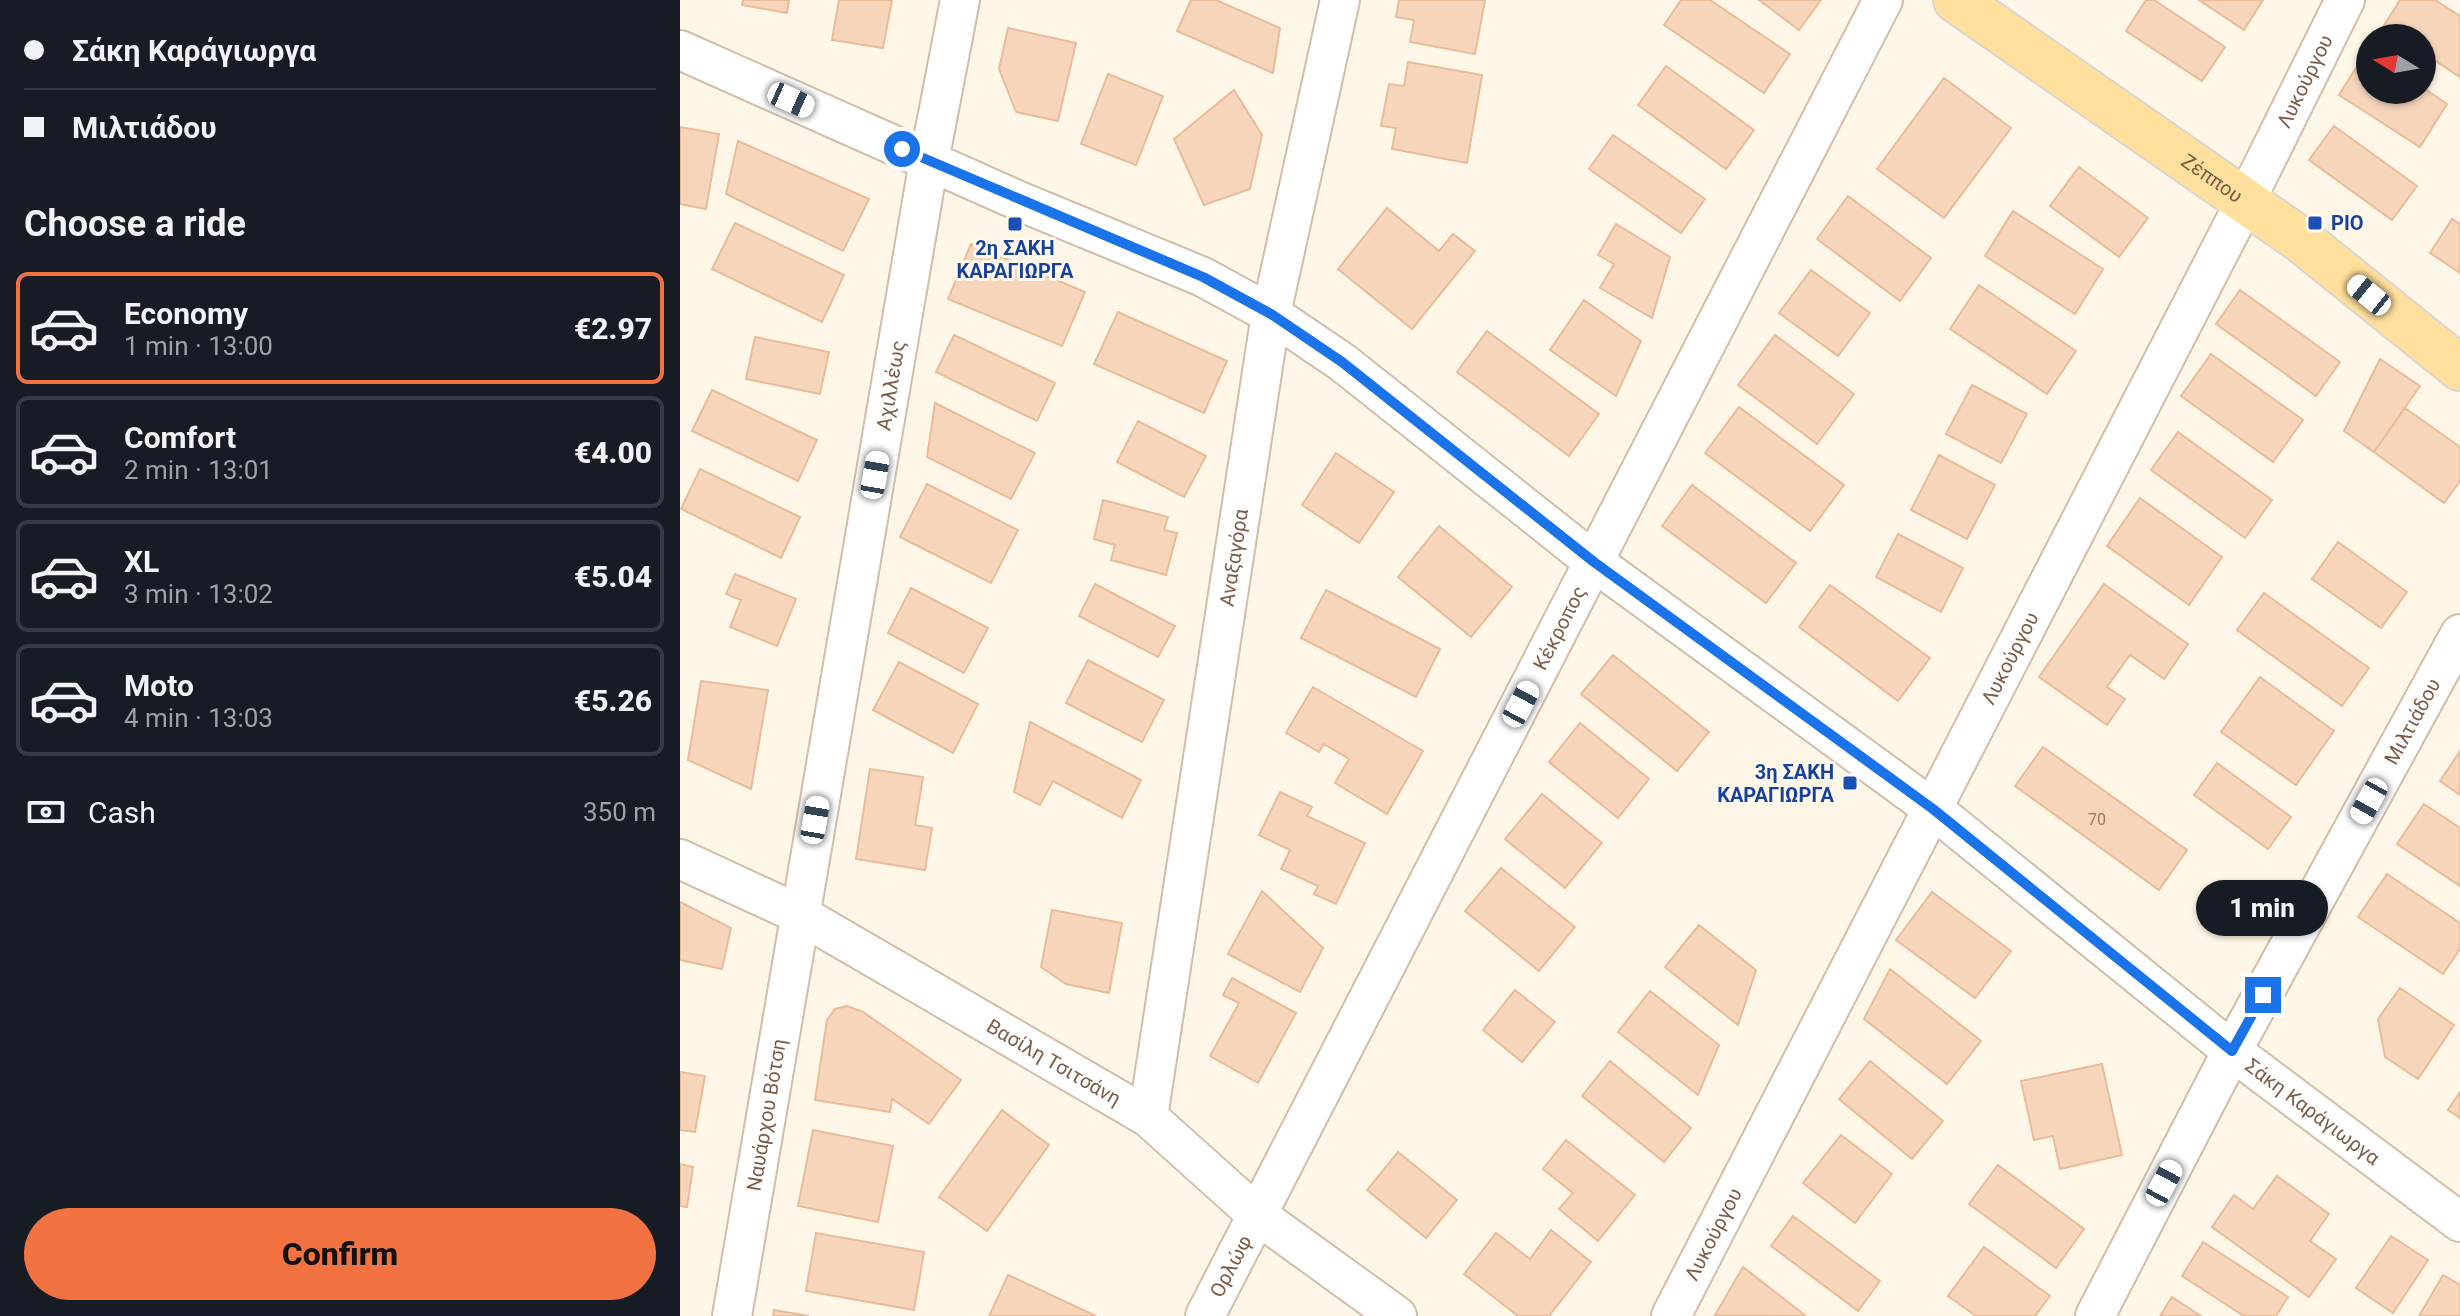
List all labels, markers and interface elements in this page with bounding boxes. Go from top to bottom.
north arrow [2356,24,2436,104]
map controls [2356,24,2436,104]
street label: Λυκούργου [2272,31,2338,132]
text: Σάκη Καράγιωργα [72,33,316,68]
car [764,79,818,121]
text: Μιλτιάδου [72,110,217,145]
route start [884,131,920,167]
street label: Ζέππου [2177,149,2247,208]
text: Choose a ride [24,203,246,245]
place label: ΡΙΟ [2331,211,2364,235]
marker: ΡΙΟ [2306,214,2324,232]
marker: 2η ΣΑΚΗ ΚΑΡΑΓΙΩΡΓΑ [1006,215,1024,233]
place label: 2η ΣΑΚΗ ΚΑΡΑΓΙΩΡΓΑ [957,236,1074,283]
car [2343,271,2395,319]
icon: car [28,292,100,364]
text: Economy [124,296,248,331]
text: €2.97 [574,311,652,346]
text: 1 min · 13:00 [124,331,273,361]
street label: Αχιλλέως [871,338,910,432]
icon: car [28,416,100,488]
text: Comfort [124,420,236,455]
text: €4.00 [574,435,652,470]
car [859,449,891,501]
text: 2 min · 13:01 [124,455,273,485]
street label: Αναξαγόρα [1214,506,1253,608]
icon: car [28,540,100,612]
text: XL [124,544,159,579]
text: €5.04 [574,559,652,594]
text: 3 min · 13:02 [124,579,273,609]
street label: Κέκροπος [1528,582,1591,674]
street label: Λυκούργου [1976,608,2044,709]
icon: car [28,664,100,736]
text: Moto [124,668,194,703]
street label: Μιλτιάδου [2379,674,2445,769]
car [1499,677,1543,731]
text: €5.26 [574,683,652,718]
text: 4 min · 13:03 [124,703,273,733]
place label: 3η ΣΑΚΗ ΚΑΡΑΓΙΩΡΓΑ [1717,760,1835,807]
marker: 3η ΣΑΚΗ ΚΑΡΑΓΙΩΡΓΑ [1841,774,1859,792]
car [2347,774,2391,828]
icon: cash [24,790,68,834]
car [799,794,831,846]
text: Cash [88,795,156,830]
text: 350 m [583,797,656,827]
house number: 70 [2088,810,2106,829]
callout: 1 min [2197,879,2329,935]
text: 1 min [2229,893,2295,923]
route end [2245,977,2281,1013]
street label: Βασίλη Τσιτσάνη [983,1014,1125,1111]
street label: Ναυάρχου Βότση [742,1037,791,1193]
street label: Σάκη Καράγιωργα [2241,1053,2385,1170]
car [2142,1156,2186,1210]
street label: Λυκούργου [1679,1184,1747,1285]
button: Confirm [24,1208,656,1300]
street label: Ορλώφ [1205,1231,1257,1301]

